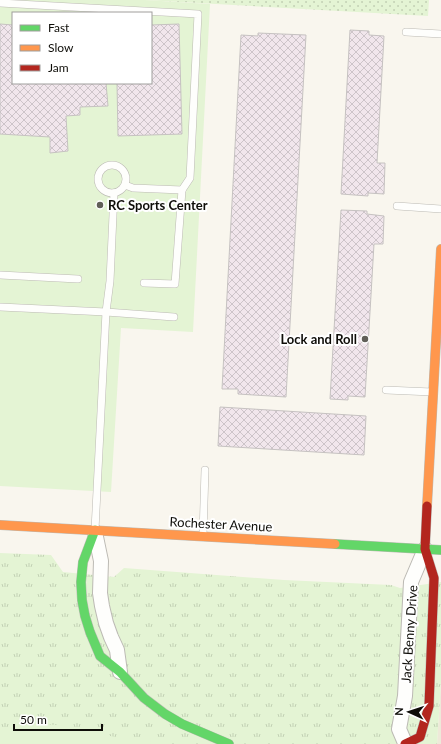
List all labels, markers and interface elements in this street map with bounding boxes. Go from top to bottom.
legend [12,12,152,84]
text: Fast [48,20,70,35]
text: Slow [48,40,74,55]
text: Jam [48,60,69,75]
place label: RC Sports Center [108,197,208,213]
marker: RC Sports Center [95,200,105,210]
place label: Lock and Roll [280,331,357,347]
marker: Lock and Roll [360,334,370,344]
street label: Rochester Avenue [169,513,273,535]
street label: Jack Benny Drive [398,584,420,683]
north arrow [389,692,429,732]
scale bar [14,706,102,732]
text: N [392,707,405,716]
text: 50 m [20,712,47,727]

